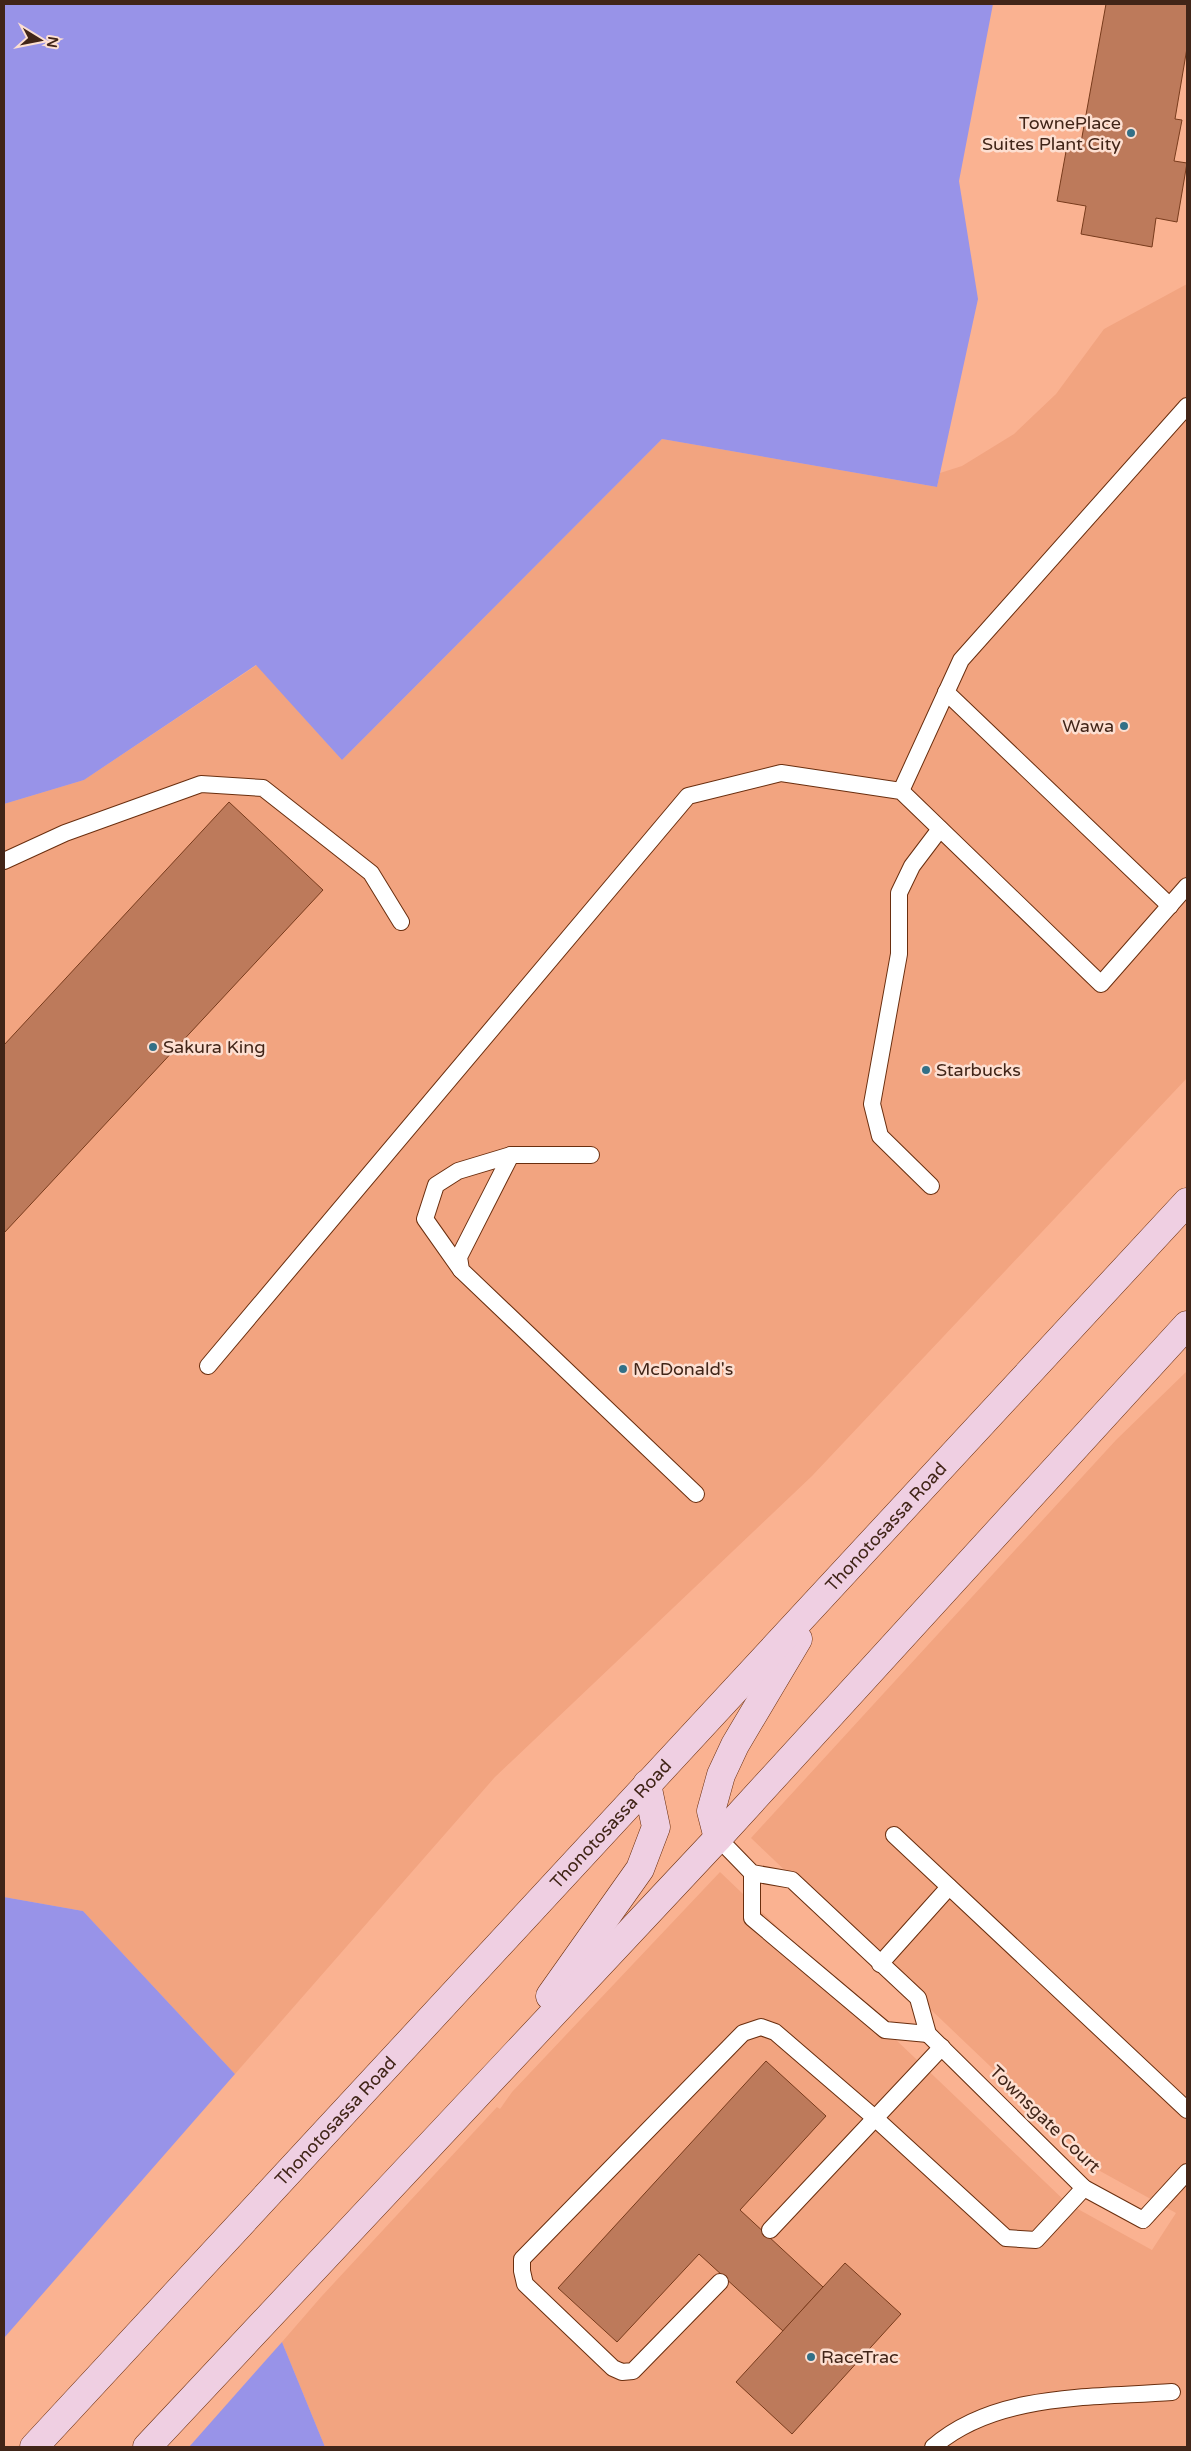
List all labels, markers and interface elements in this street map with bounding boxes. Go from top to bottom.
north arrow [15,15,65,65]
text: N [43,35,62,49]
place label: TownePlace Suites Plant City [982,112,1121,155]
marker: TownePlace Suites Plant City [1125,127,1137,139]
place label: Wawa [1062,715,1114,737]
marker: Wawa [1118,720,1130,732]
place label: Sakura King [163,1036,266,1058]
marker: Sakura King [147,1041,159,1053]
place label: Starbucks [936,1059,1021,1081]
marker: Starbucks [920,1064,932,1076]
place label: McDonald's [633,1358,733,1380]
marker: McDonald's [617,1363,629,1375]
street label: Thonotosassa Road [821,1458,951,1596]
street label: Thonotosassa Road [546,1755,676,1893]
street label: Thonotosassa Road [270,2052,401,2191]
street label: Townsgate Court [985,2061,1105,2177]
place label: RaceTrac [821,2346,899,2368]
marker: RaceTrac [805,2351,817,2363]

